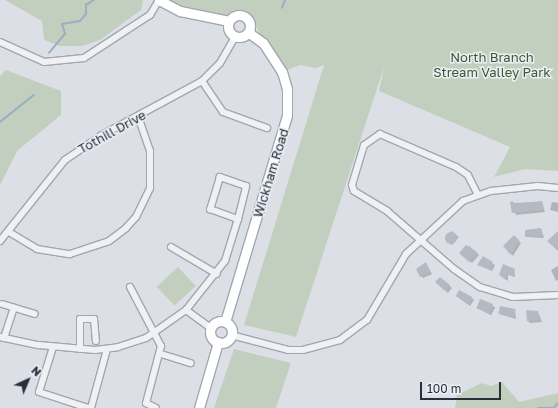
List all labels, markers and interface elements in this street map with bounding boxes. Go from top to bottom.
park label: North Branch Stream Valley Park [433,50,551,81]
street label: Tothill Drive [75,107,149,157]
street label: Wickham Road [250,127,292,219]
north arrow [8,360,48,400]
text: N [29,363,44,379]
scale bar [422,374,503,400]
text: 100 m [427,381,461,396]

